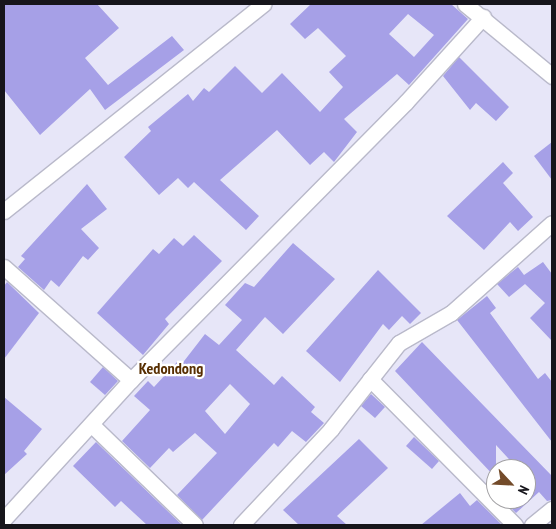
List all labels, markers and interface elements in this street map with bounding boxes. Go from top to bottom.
district label: Kedondong [139,358,203,378]
north arrow [486,459,536,509]
text: N [514,483,533,497]

